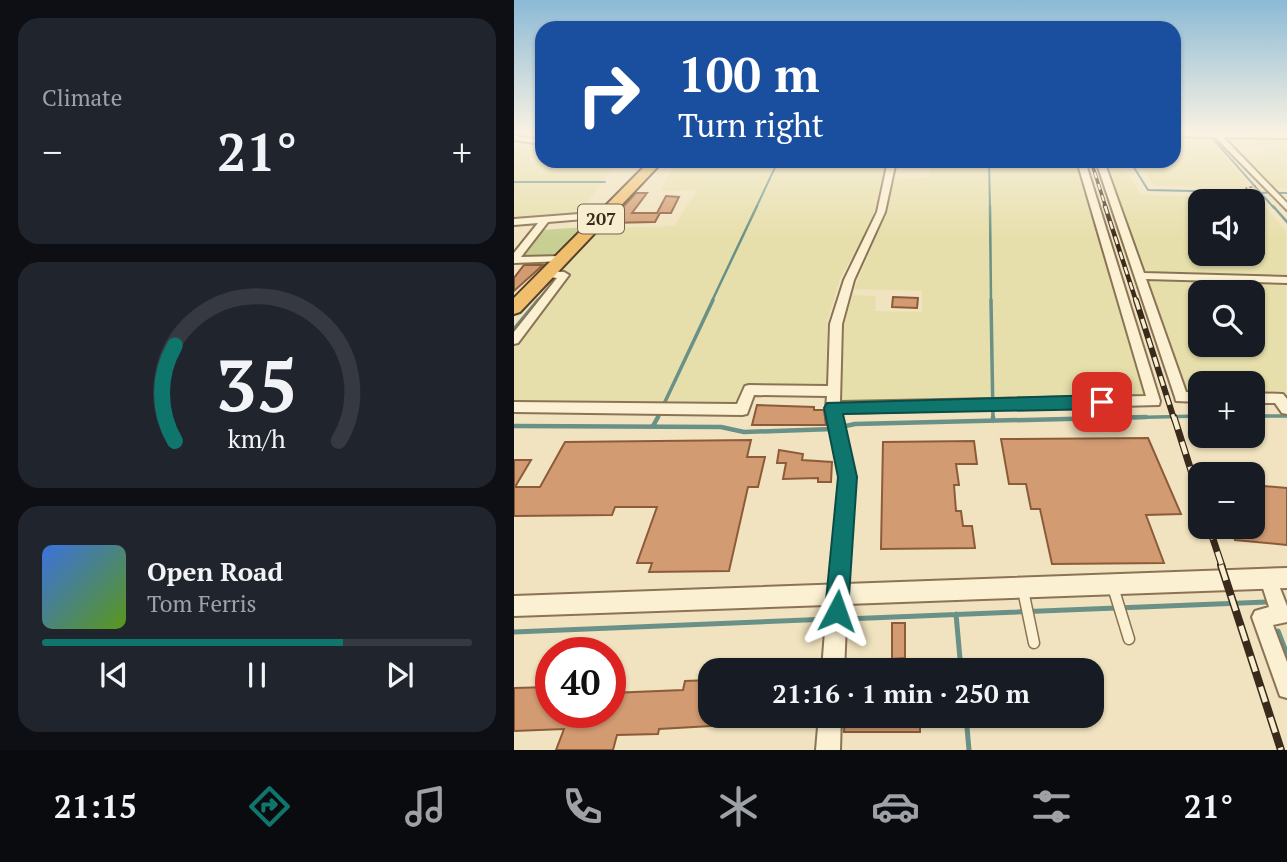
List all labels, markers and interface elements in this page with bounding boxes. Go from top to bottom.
text: 100 m [678,41,820,106]
icon: right [563,49,654,140]
text: Climate [42,82,122,113]
text: Turn right [678,104,824,146]
text: 21° [217,117,297,186]
text: − [42,127,62,177]
text: + [452,127,472,177]
map controls [1188,189,1265,539]
button: sound [1188,189,1265,266]
road number: 207 [578,204,624,233]
button: search [1188,280,1265,357]
text: 35 [216,335,298,432]
button: + [1188,371,1265,448]
pin [1072,372,1132,432]
icon: arrive [1083,383,1121,421]
text: km/h [228,422,286,455]
button: − [1188,462,1265,539]
text: Open Road [147,554,283,588]
position arrow [800,574,874,648]
text: Tom Ferris [147,588,257,619]
speed limit sign: 40 [535,637,626,728]
icon: previous [95,656,133,694]
icon: pause [238,656,276,694]
icon: next [381,656,419,694]
text: 21:16 · 1 min · 250 m [772,676,1030,710]
icon: directions [245,782,294,831]
icon: music [401,782,450,831]
icon: phone [558,782,607,831]
icon: climate [714,782,763,831]
icon: car [871,782,920,831]
icon: filters [1027,782,1076,831]
text: 21:15 [54,785,137,827]
text: 21° [1184,785,1233,827]

